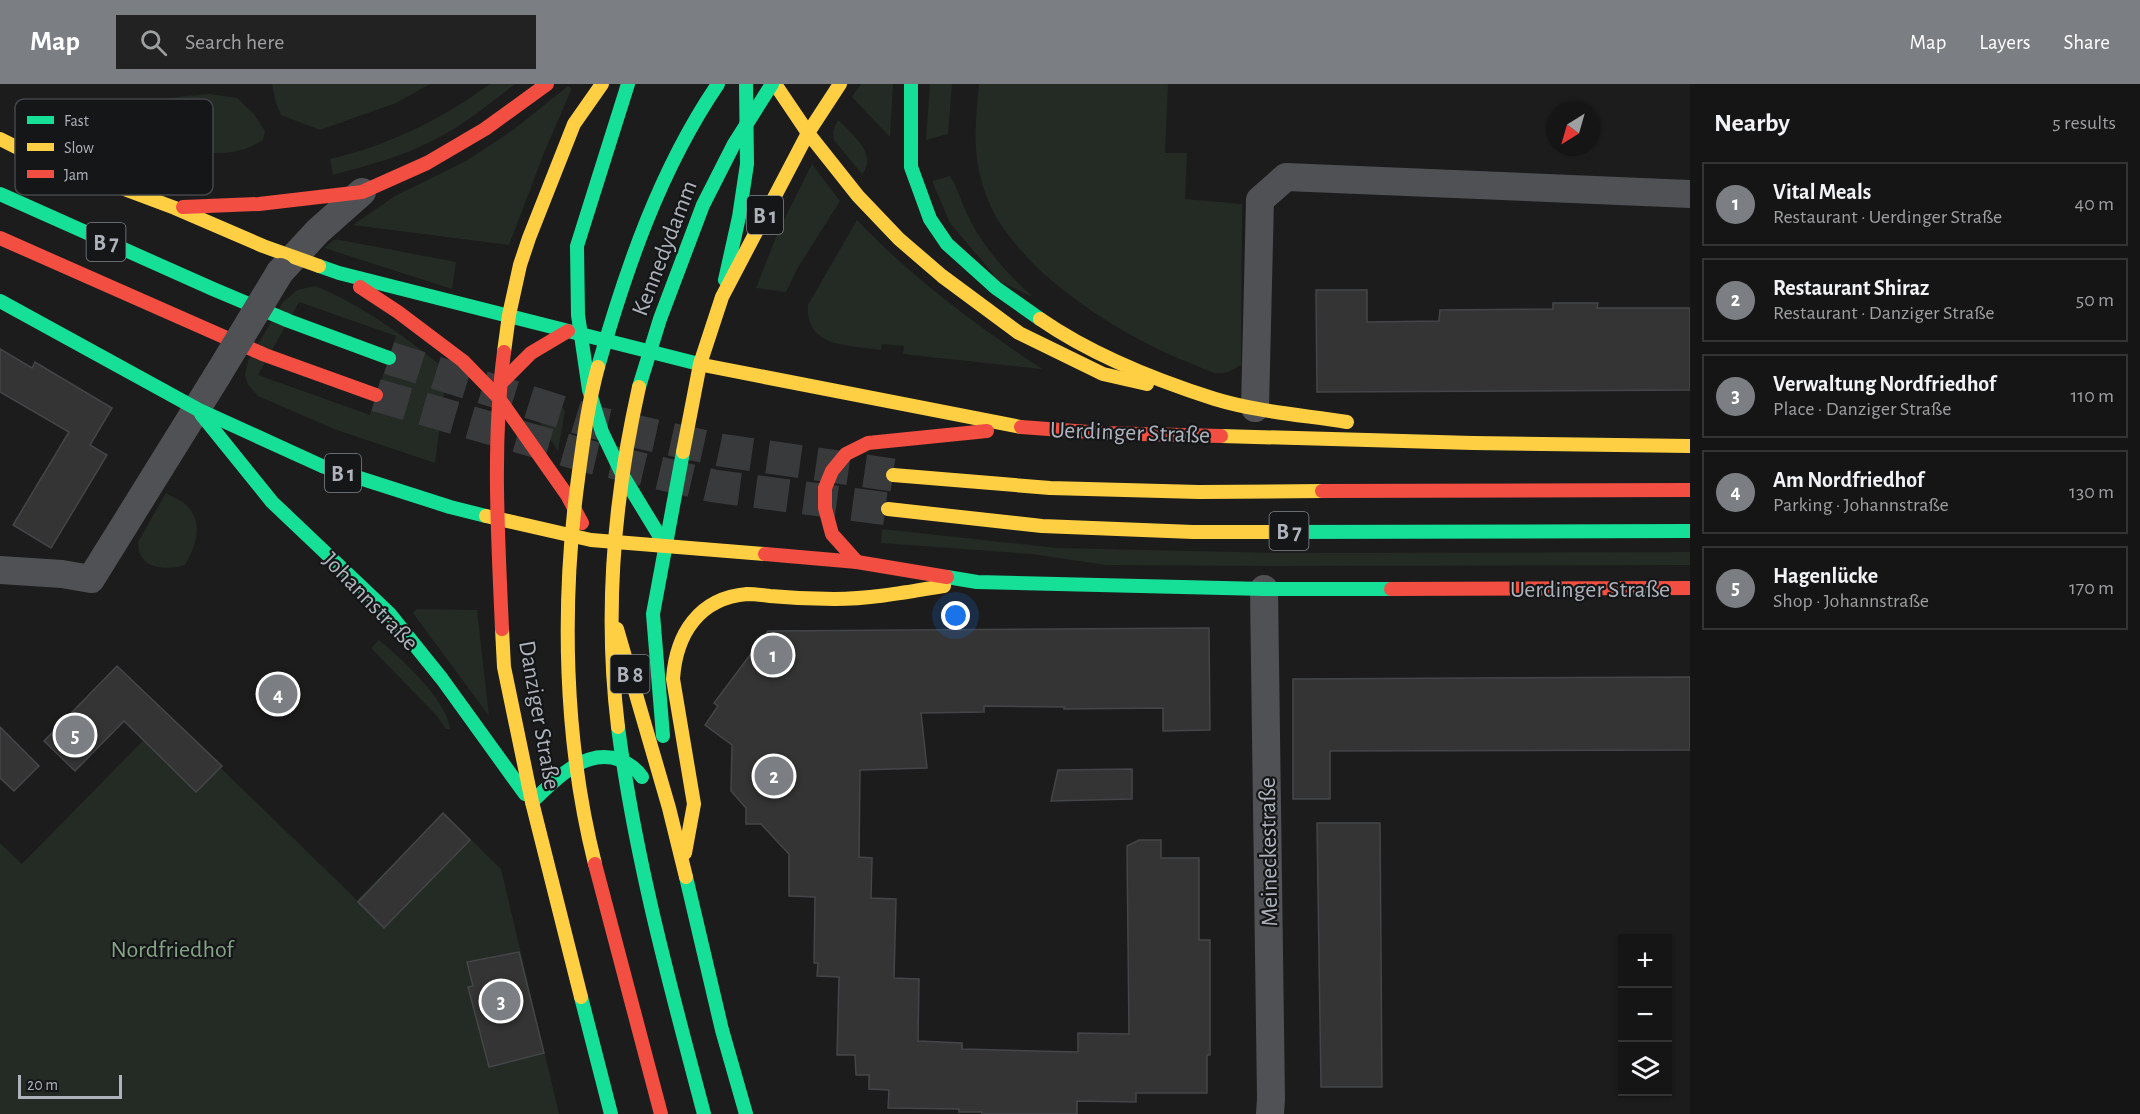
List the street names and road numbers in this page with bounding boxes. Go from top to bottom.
street label: Kennedydamm [628,177,702,319]
road number: B 1 [747,196,783,234]
road number: B 7 [86,223,126,261]
street label: Uerdinger Straße [1050,418,1210,448]
road number: B 1 [325,454,361,492]
road number: B 7 [1270,512,1308,550]
street label: Johannstraße [318,548,423,655]
street label: Uerdinger Straße [1510,578,1670,602]
street label: Danziger Straße [514,639,564,792]
road number: B 8 [610,655,650,693]
street label: Meineckestraße [1256,777,1282,927]

